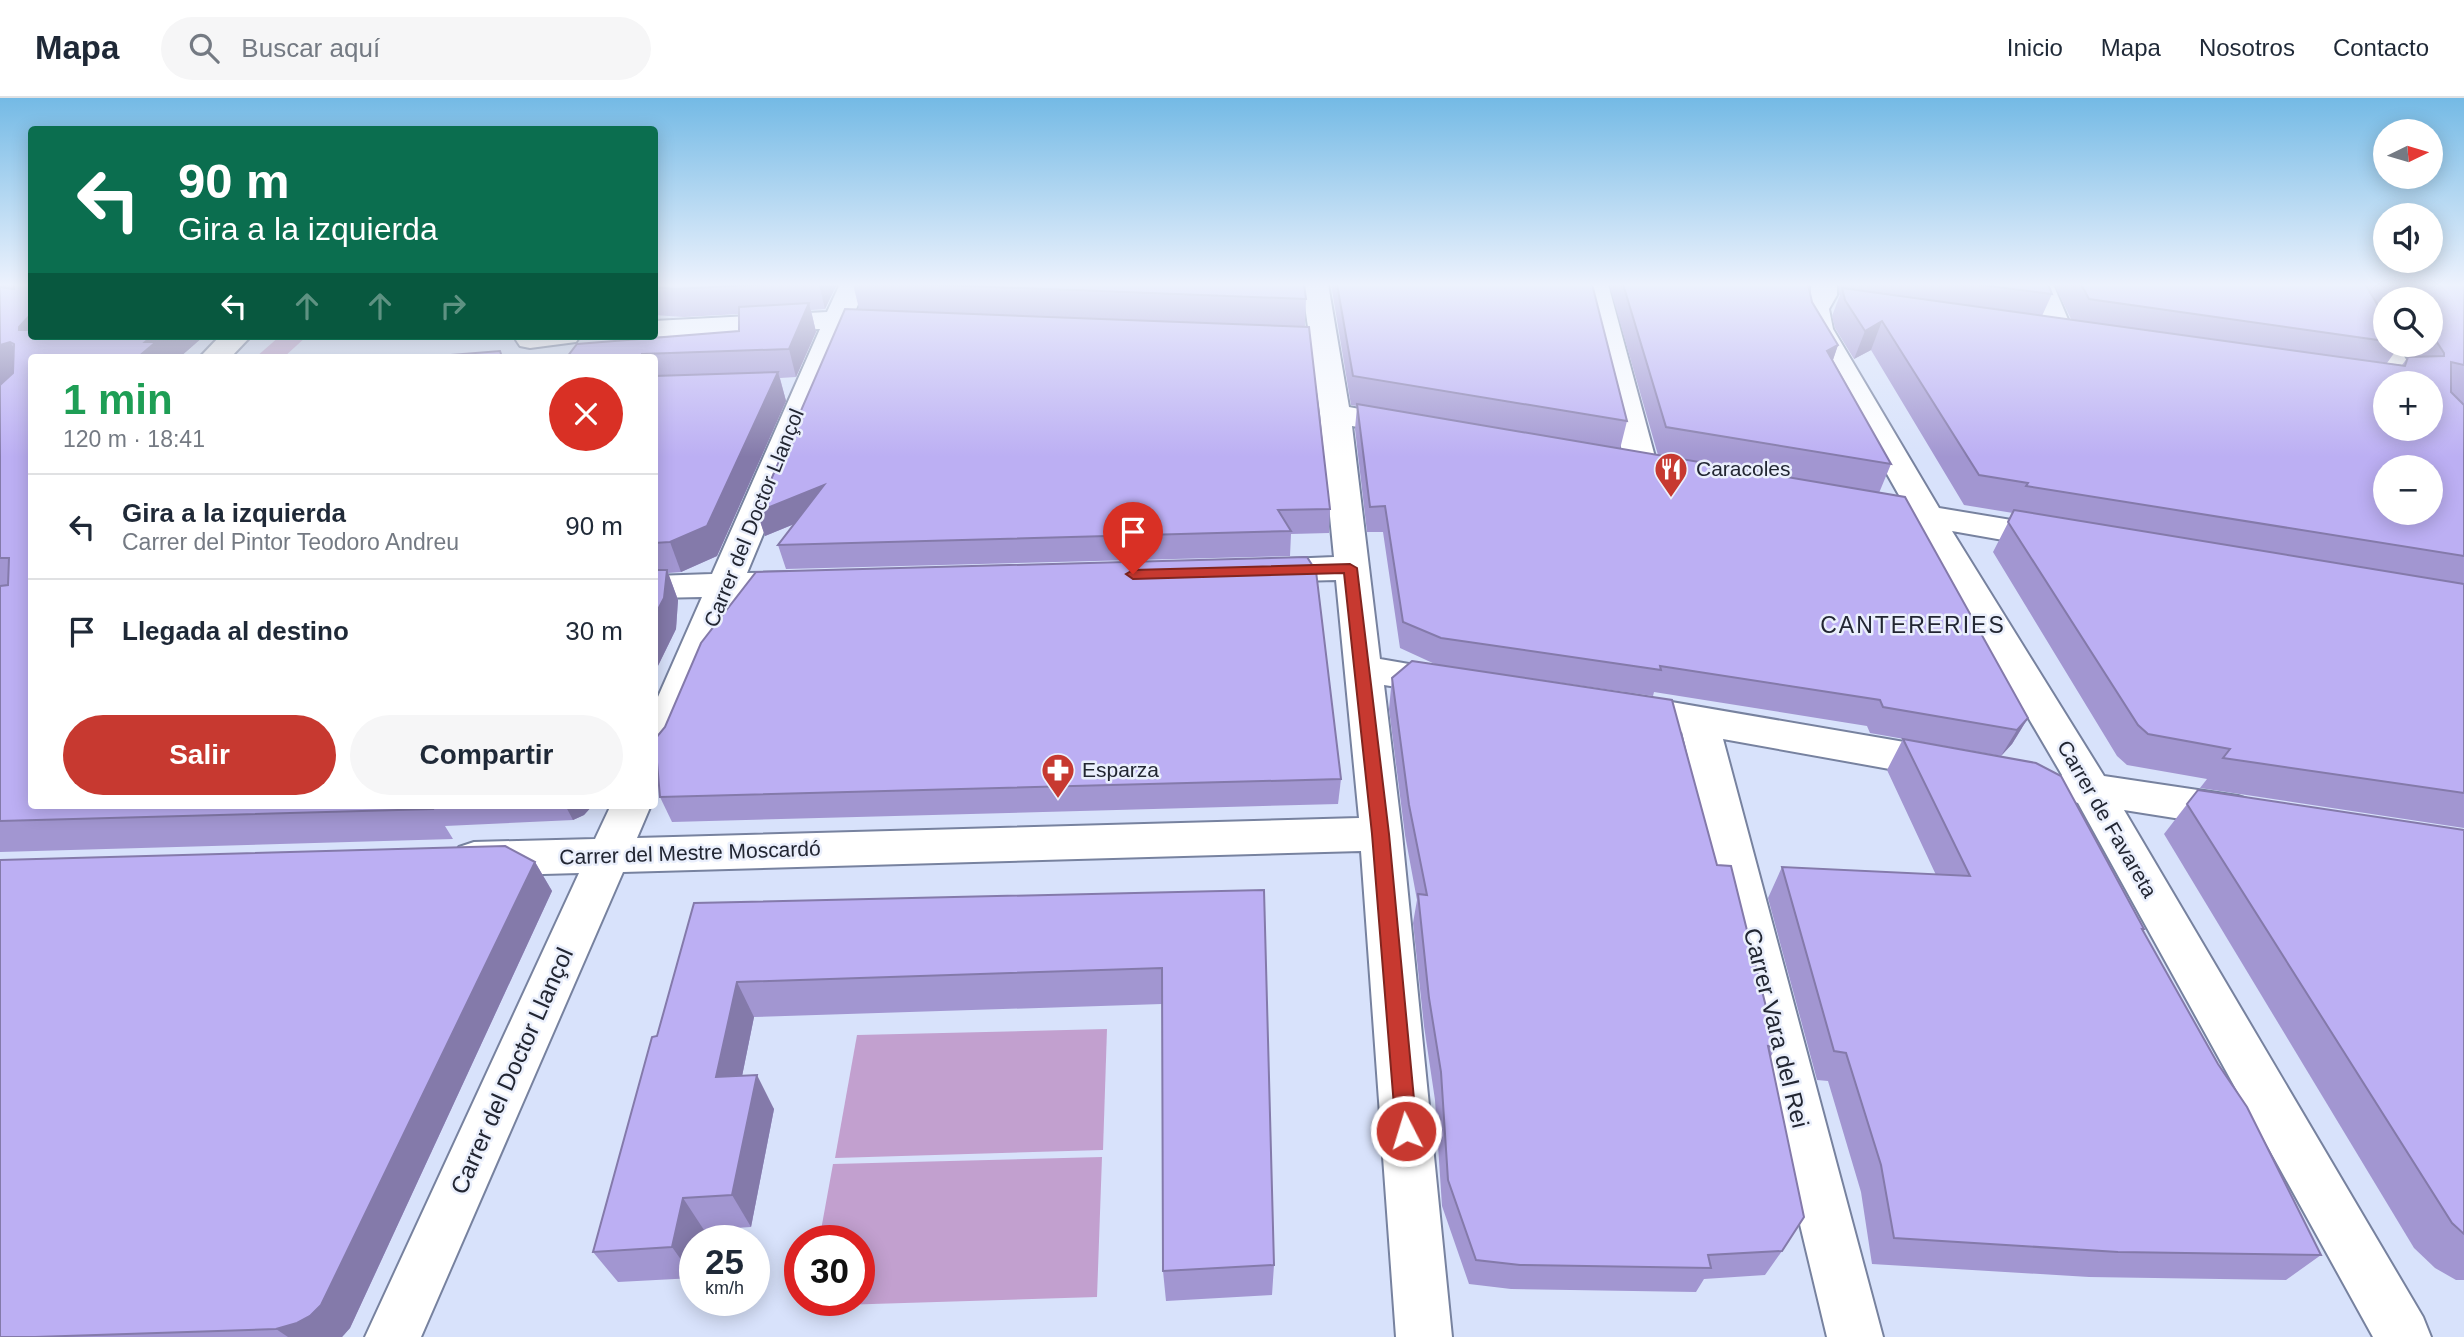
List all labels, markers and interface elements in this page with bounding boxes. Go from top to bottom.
search box [161,17,651,80]
text: Mapa [35,29,119,66]
icon: search [185,29,223,67]
text: Buscar aquí [241,33,380,63]
text: Inicio [2007,34,2063,61]
text: Mapa [2101,34,2161,61]
text: Nosotros [2199,34,2295,61]
text: Contacto [2333,34,2429,61]
north arrow [2373,119,2443,189]
map controls [2373,119,2443,525]
icon: left [63,154,154,245]
text: 90 m [178,154,290,208]
button: sound [2373,203,2443,273]
text: Gira a la izquierda [178,211,438,247]
icon: left [215,287,253,325]
icon: ahead [288,287,326,325]
icon: ahead [361,287,399,325]
icon: right [434,287,472,325]
button: search [2373,287,2443,357]
button: + [2373,371,2443,441]
text: 1 min [63,376,173,423]
button: close [549,377,623,451]
street label: Carrer del Doctor Llançol [699,405,808,630]
text: 120 m · 18:41 [63,426,205,452]
restaurant icon: Caracoles [1652,450,1690,499]
button: − [2373,455,2443,525]
place label: Caracoles [1696,457,1791,480]
text: Gira a la izquierda [122,498,346,528]
pin [1103,502,1163,574]
icon: left [63,508,101,546]
text: 90 m [565,511,623,541]
icon: arrive [1114,513,1152,551]
text: Carrer del Pintor Teodoro Andreu [122,529,459,555]
district label: CANTERERIES [1820,612,2006,638]
icon: arrive [63,613,101,651]
text: Llegada al destino [122,616,349,646]
text: 30 m [565,616,623,646]
button: Salir [63,715,336,795]
button: Compartir [350,715,623,795]
street label: Carrer de Favareta [2053,736,2162,902]
pharmacy icon: Esparza [1039,751,1077,800]
place label: Esparza [1082,758,1159,781]
street label: Carrer del Mestre Moscardó [559,836,821,869]
street label: Carrer Vara del Rei [1739,925,1814,1131]
street label: Carrer del Doctor Llançol [445,943,578,1198]
position arrow [1369,1094,1443,1168]
speed limit sign: 30 [784,1225,875,1316]
text: 25 [705,1242,744,1281]
text: km/h [705,1278,744,1298]

